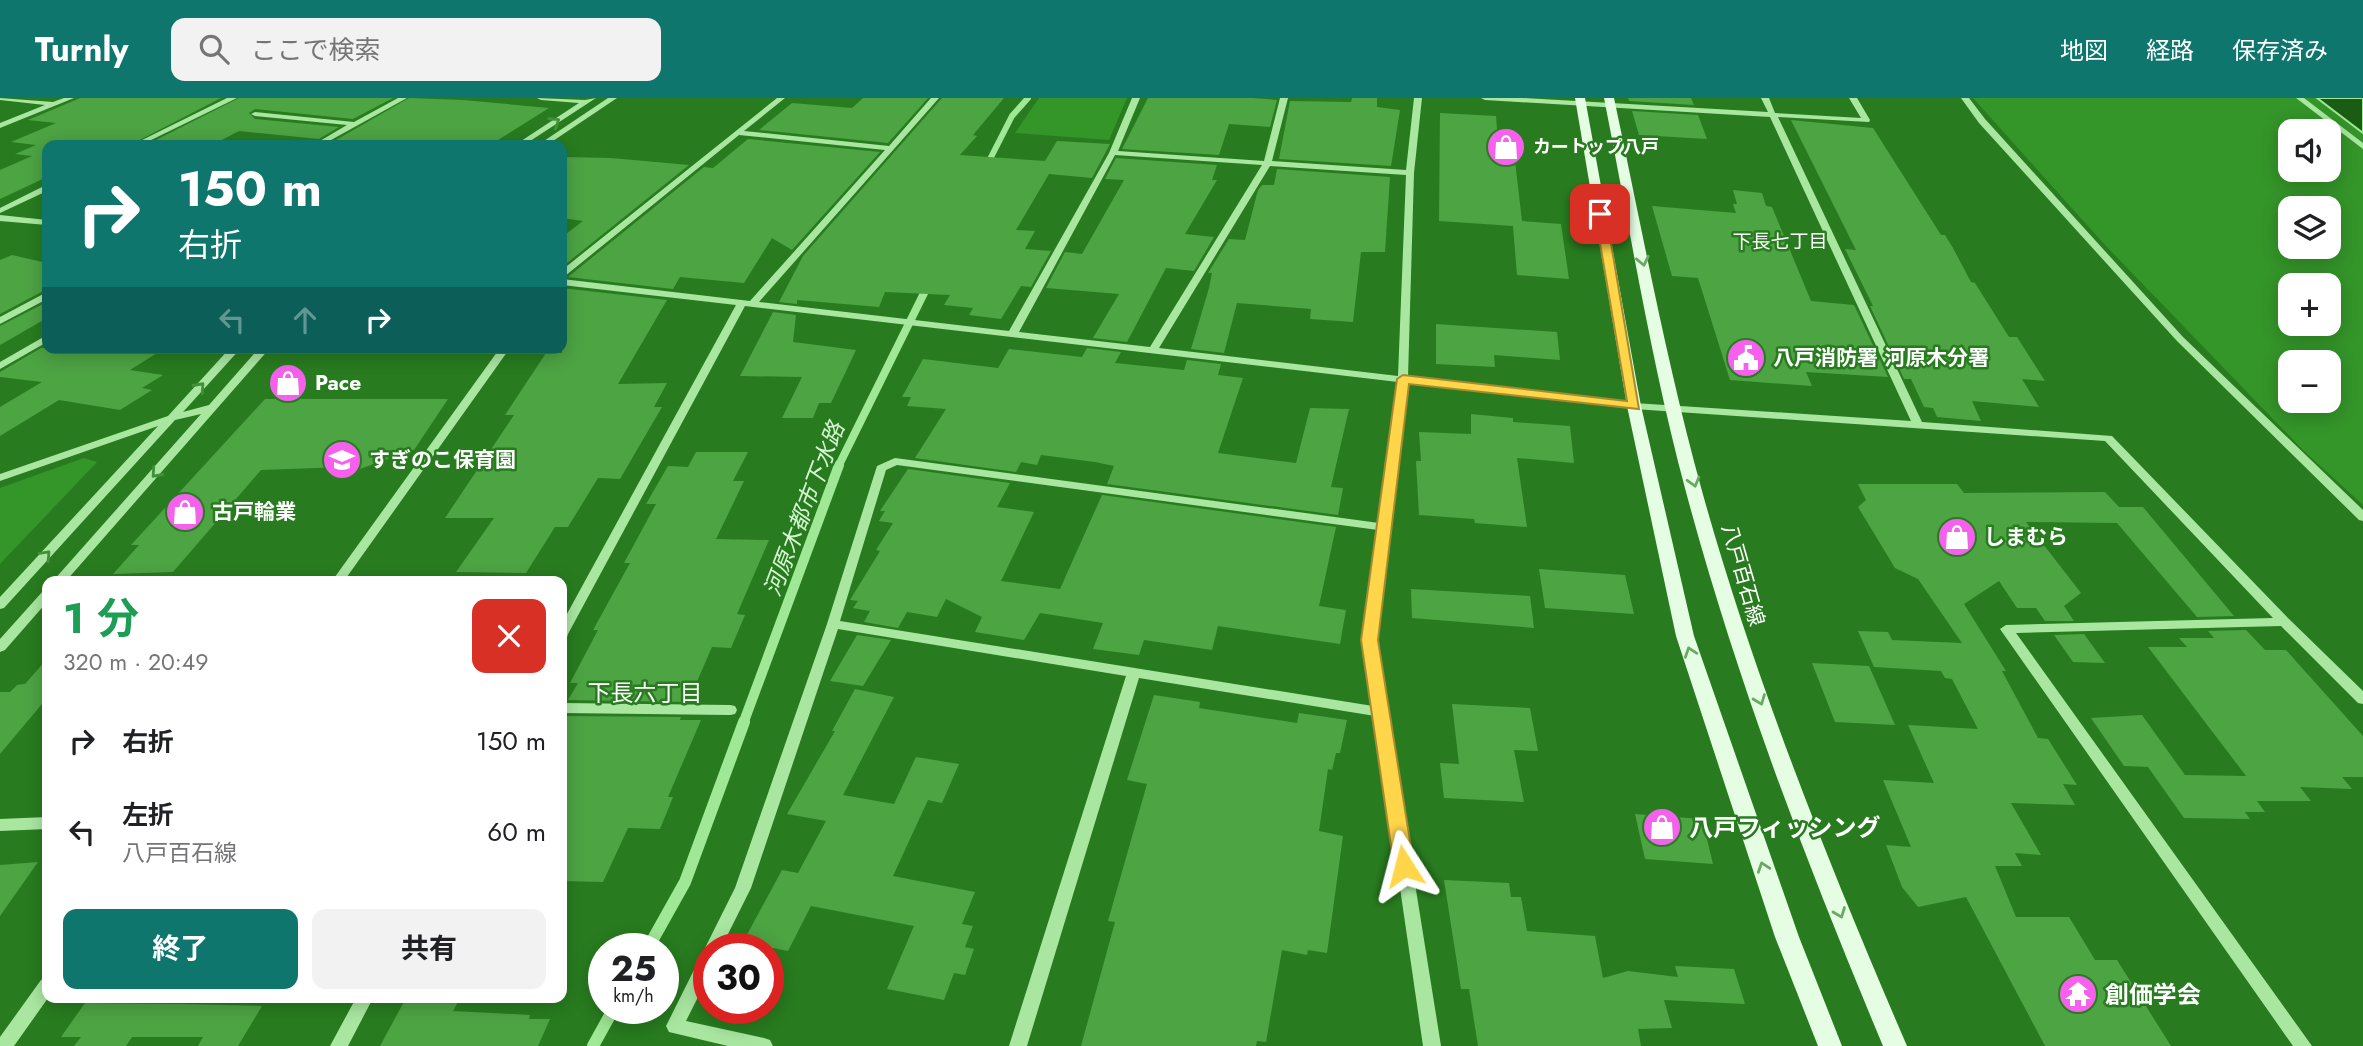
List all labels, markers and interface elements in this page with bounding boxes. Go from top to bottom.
search box [171,18,661,81]
text: Turnly [35,26,129,73]
icon: search [195,30,233,68]
text: ここで検索 [251,31,381,69]
text: 地図 [2060,33,2108,68]
text: 経路 [2146,33,2194,68]
text: 保存済み [2232,33,2328,68]
one-way arrow [547,117,560,130]
map controls [2278,119,2341,413]
button: sound [2278,119,2341,182]
shop icon: カートップ八戸 [1485,126,1527,168]
place label: カートップ八戸 [1533,134,1659,160]
text: 150 m [178,154,322,224]
icon: right [63,168,154,259]
pin [1570,184,1630,244]
icon: arrive [1581,195,1619,233]
button: layers [2278,196,2341,259]
text: 右折 [178,222,242,268]
district label: 下長七丁目 [1732,228,1828,255]
one-way arrow [1634,255,1649,267]
button: + [2278,273,2341,336]
icon: left [213,301,251,339]
icon: ahead [286,301,324,339]
icon: right [359,301,397,339]
public building icon: 八戸消防署 河原木分署 [1725,337,1767,379]
place label: 八戸消防署 河原木分署 [1773,343,1989,373]
button: − [2278,350,2341,413]
shop icon: Pace [267,362,309,404]
place label: Pace [315,368,361,398]
one-way arrow [192,382,204,395]
water label: 河原木都市下水路 [755,415,854,601]
school or university icon: すぎのこ保育園 [321,439,363,481]
place label: すぎのこ保育園 [369,445,516,475]
one-way arrow [152,465,164,478]
one-way arrow [1685,476,1700,488]
shop icon: 古戸輪業 [164,491,206,533]
place label: 古戸輪業 [212,497,296,527]
shop icon: しまむら [1936,516,1978,558]
street label: 八戸百石線 [1714,520,1772,630]
place label: しまむら [1984,522,2068,552]
one-way arrow [38,550,51,563]
text: 1 分 [63,588,139,649]
button: close [472,599,546,673]
text: 320 m · 20:49 [63,645,208,679]
one-way arrow [1684,646,1699,658]
district label: 下長六丁目 [588,676,703,710]
one-way arrow [1751,693,1765,705]
icon: right [63,722,101,760]
text: 150 m [476,722,546,760]
text: 右折 [122,723,174,761]
text: 左折 [122,796,174,834]
shop icon: 八戸フィッシング [1641,806,1683,848]
place label: 八戸フィッシング [1689,810,1881,845]
icon: left [63,813,101,851]
text: 60 m [487,813,546,851]
position arrow [1367,829,1441,903]
text: 八戸百石線 [122,836,237,870]
one-way arrow [1757,862,1771,874]
one-way arrow [1831,906,1845,918]
button: 終了 [63,909,298,989]
button: 共有 [312,909,546,989]
speed limit sign: 30 [693,933,784,1024]
text: 25 [611,944,656,994]
temple icon: 創価学会 [2057,973,2099,1015]
place label: 創価学会 [2105,977,2201,1012]
text: km/h [613,983,654,1009]

